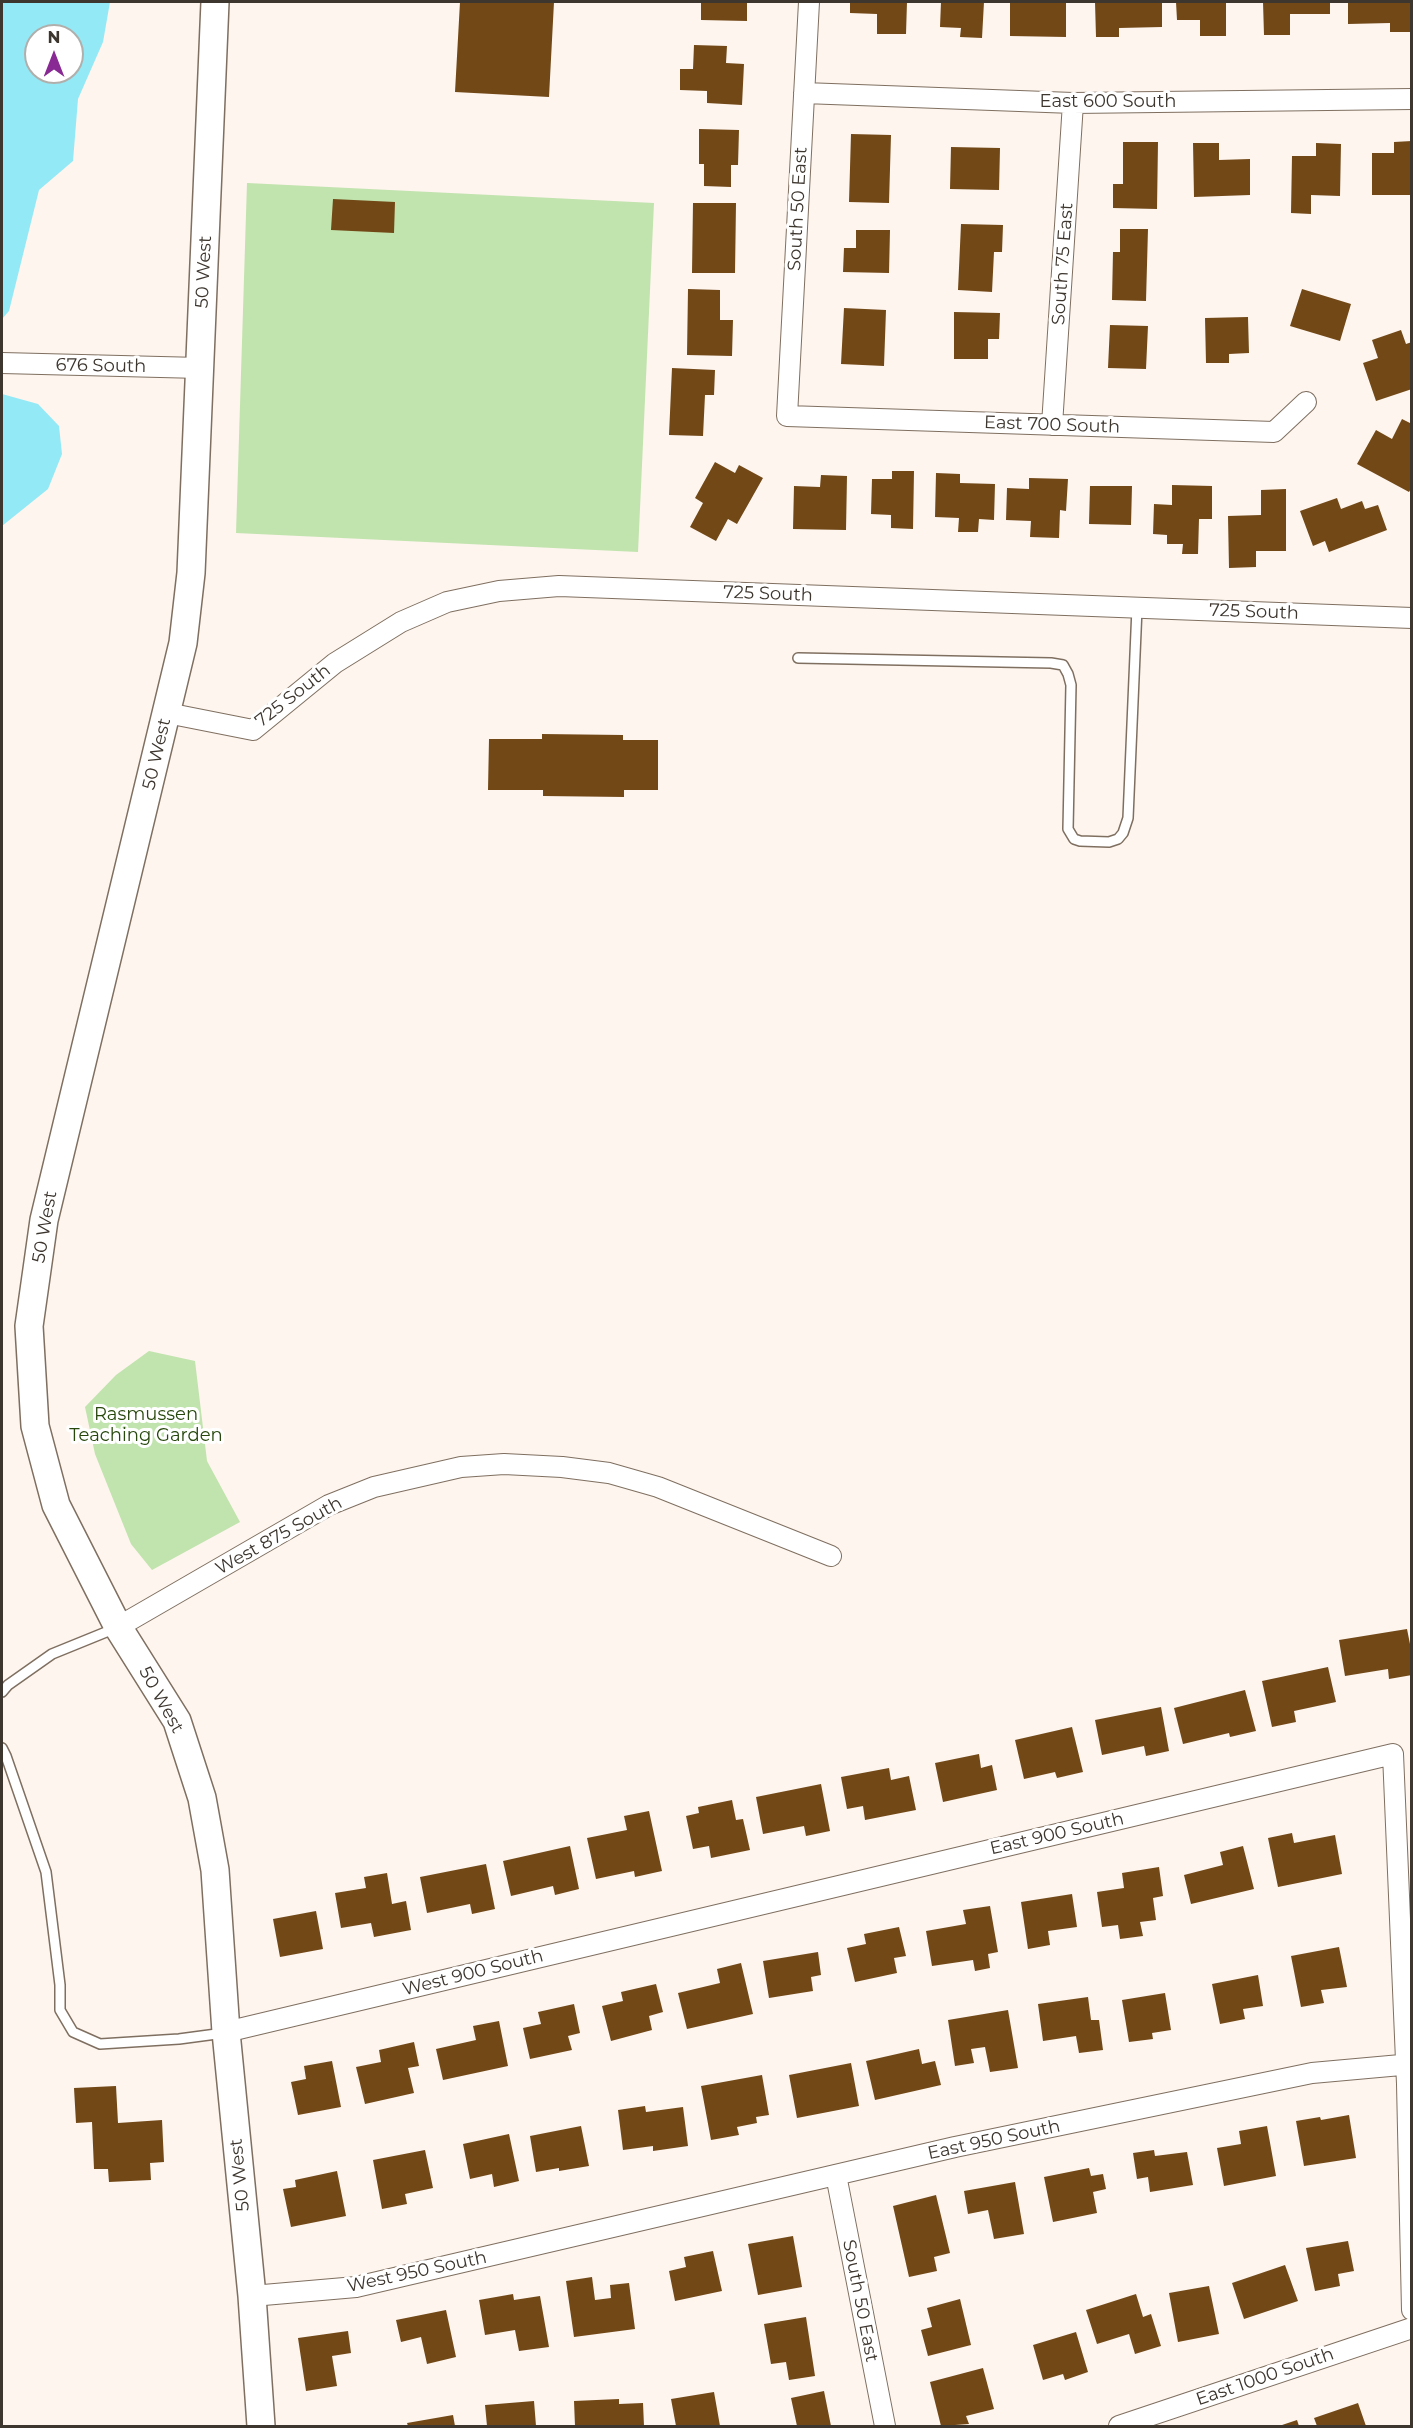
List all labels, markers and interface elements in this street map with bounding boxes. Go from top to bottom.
north arrow [24,24,84,84]
text: N [48,28,60,47]
street label: East 600 South [1040,91,1176,113]
street label: South 50 East [784,146,812,272]
street label: South 75 East [1048,202,1078,326]
street label: 50 West [191,235,217,309]
street label: 676 South [55,354,147,378]
street label: East 700 South [984,412,1120,438]
street label: 725 South [723,582,813,606]
street label: 725 South [1209,600,1299,624]
street label: 725 South [251,660,335,732]
street label: 50 West [138,716,176,792]
street label: 50 West [28,1189,62,1265]
park label: Rasmussen Teaching Garden [69,1404,223,1446]
street label: West 875 South [212,1492,346,1580]
street label: 50 West [134,1663,188,1737]
street label: East 900 South [988,1808,1126,1860]
street label: West 900 South [400,1945,546,2001]
street label: East 950 South [926,2115,1062,2165]
street label: 50 West [225,2138,255,2212]
street label: South 50 East [838,2238,882,2364]
street label: West 950 South [345,2247,489,2297]
street label: East 1000 South [1193,2343,1337,2411]

